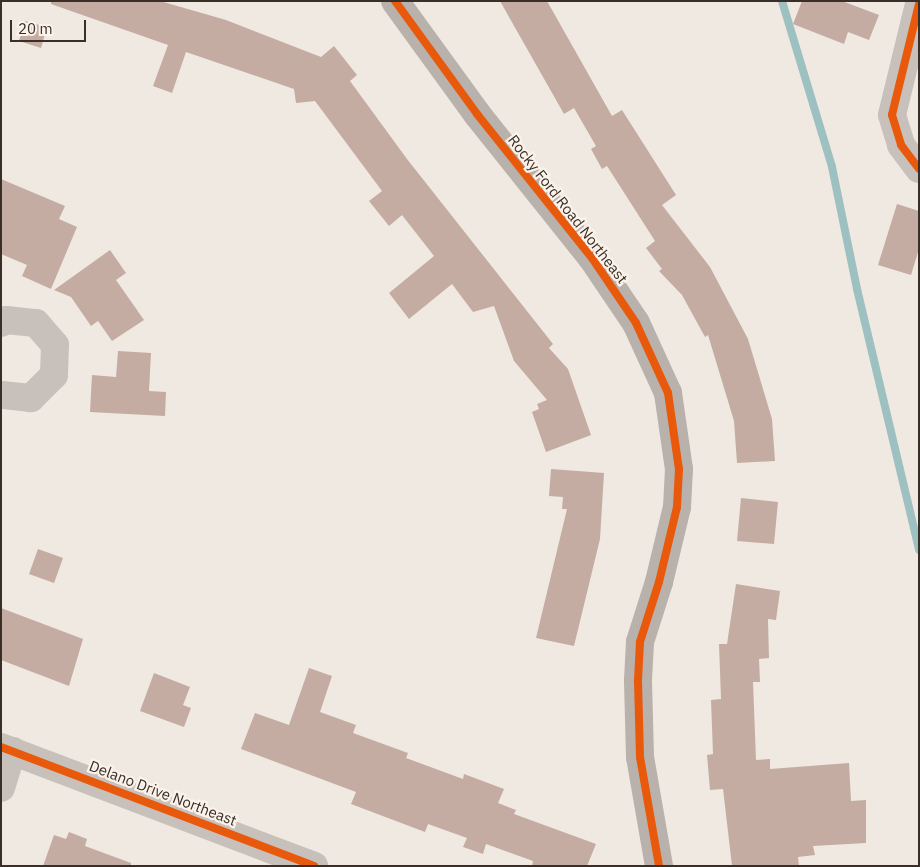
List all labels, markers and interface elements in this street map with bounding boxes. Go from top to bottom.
scale bar [12,10,89,42]
text: 20 m [18,19,53,38]
street label: Rocky Ford Road Northeast [504,131,632,287]
street label: Delano Drive Northeast [87,757,239,829]

